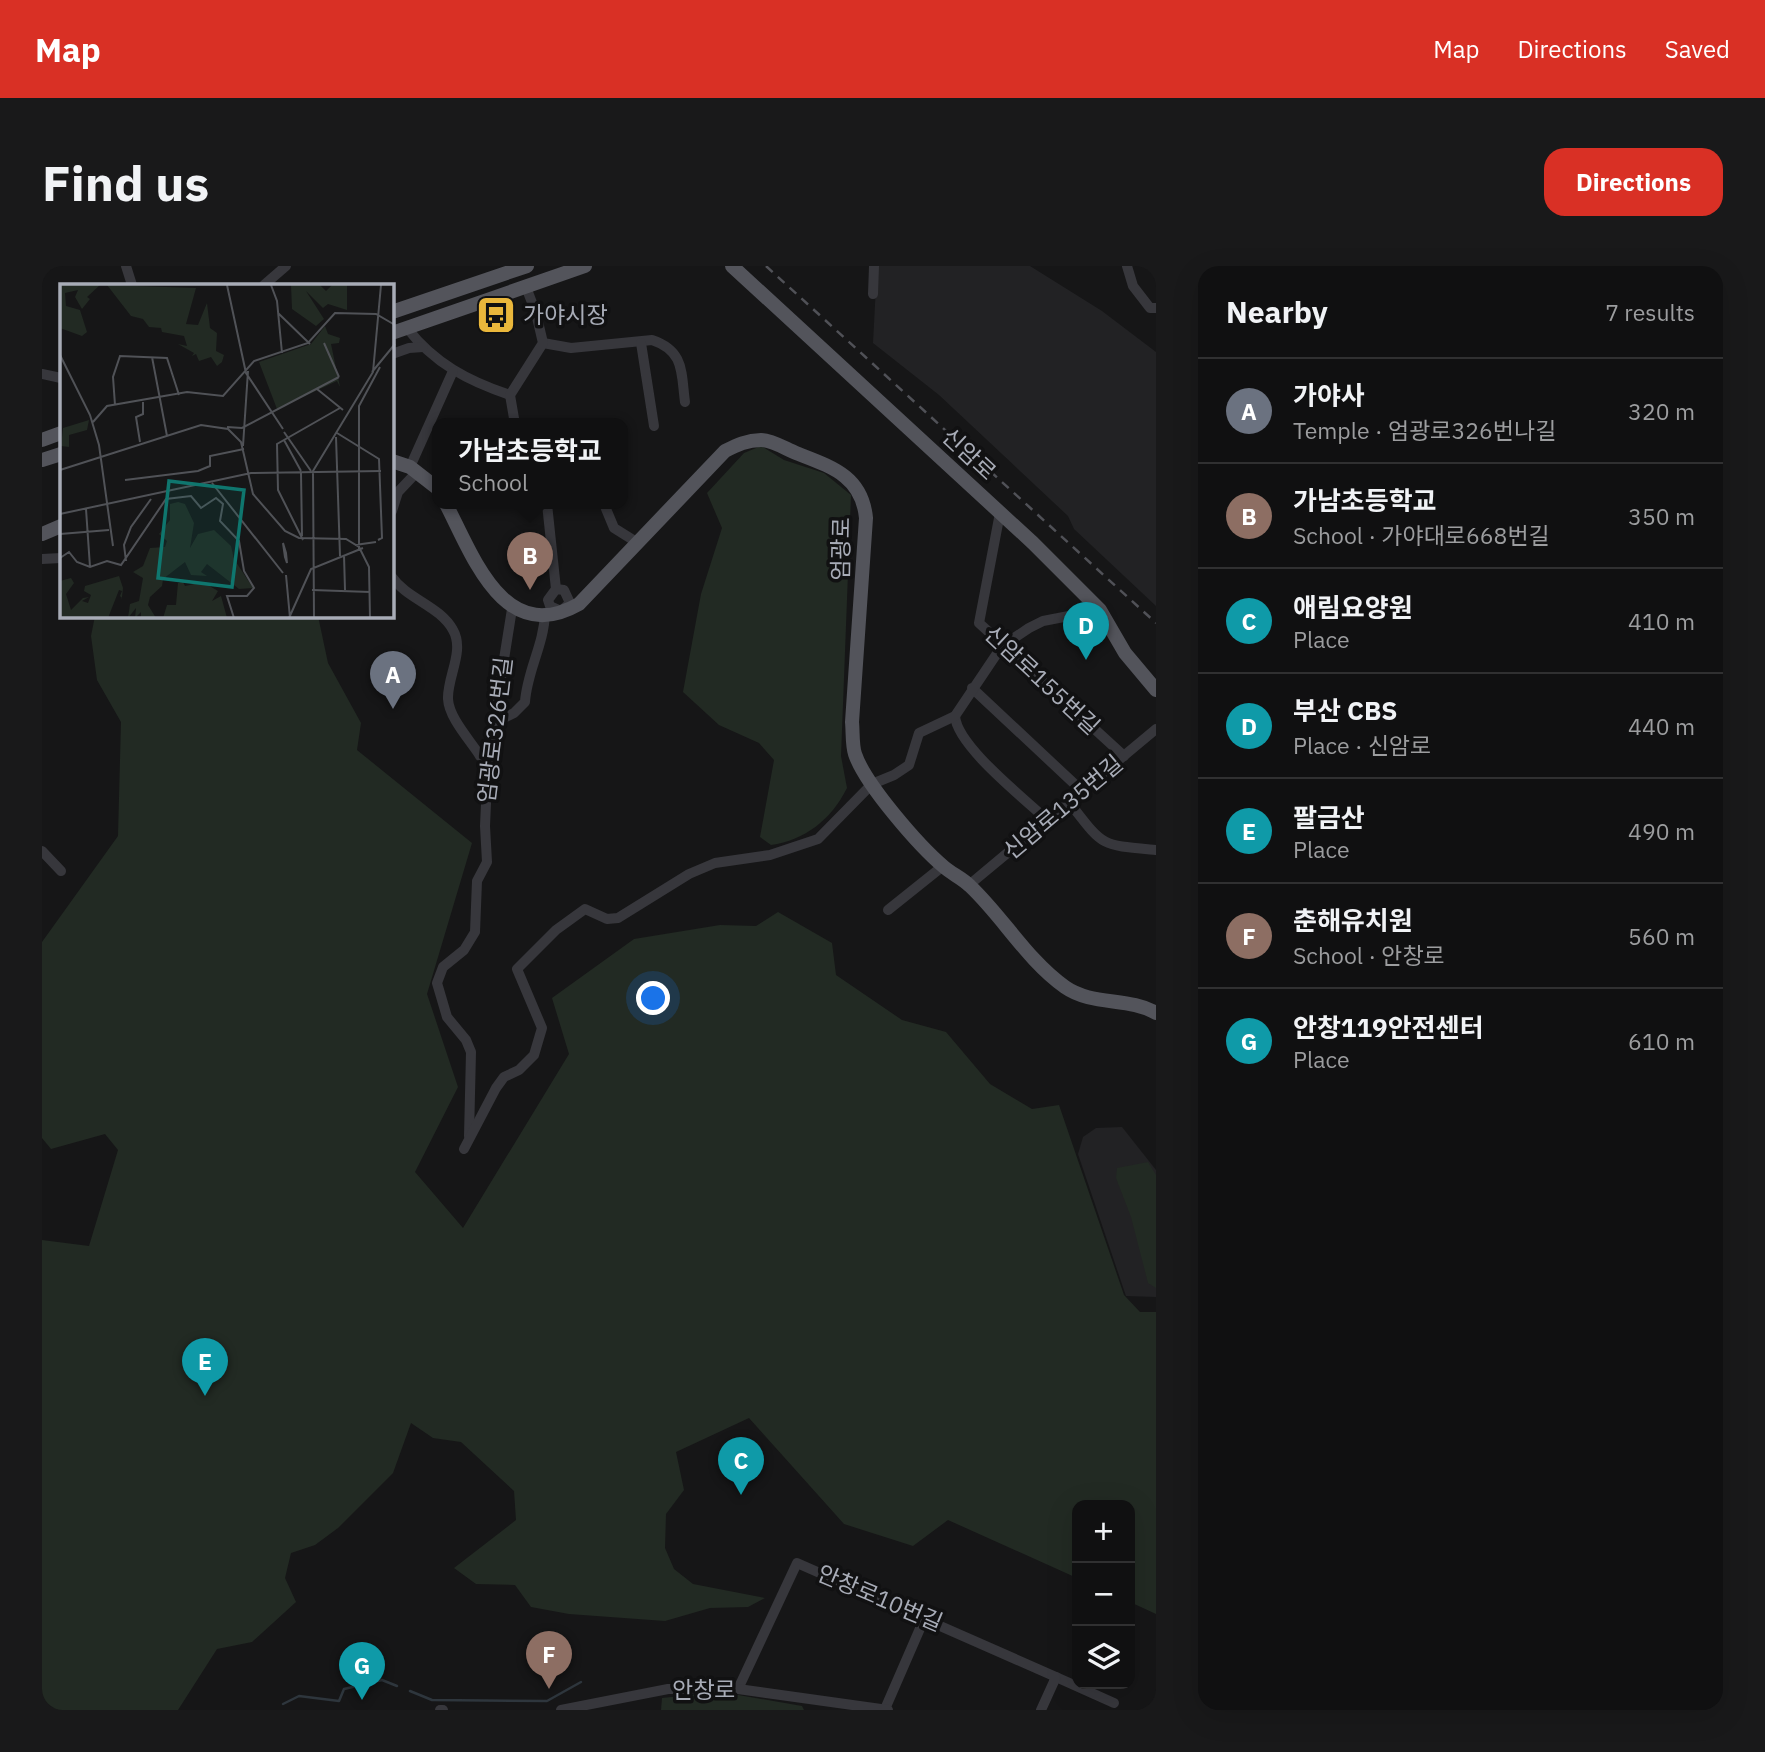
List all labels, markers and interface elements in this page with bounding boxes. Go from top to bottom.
text: Map [35,28,101,71]
text: Map [1433,33,1479,65]
text: Directions [1517,33,1627,65]
text: Saved [1665,33,1730,65]
button: Directions [1544,148,1723,216]
text: Find us [42,151,209,214]
inset map [60,284,394,618]
text: Nearby [1226,292,1328,331]
bus stop icon: 가야시장 [475,294,517,336]
text: 7 results [1605,297,1695,327]
place label: 가야시장 [523,299,608,329]
text: 가야사 [1293,378,1365,412]
text: A [1241,396,1257,426]
text: 320 m [1628,396,1695,426]
text: Temple · 엄광로326번나길 [1293,415,1556,445]
popup [432,418,628,509]
street label: 신암로 [936,421,1003,486]
text: 가남초등학교 [458,433,602,467]
text: School [458,467,528,497]
text: 가남초등학교 [1293,483,1437,517]
text: B [1241,501,1257,531]
text: 350 m [1628,501,1695,531]
street label: 엄광로 [824,517,856,581]
text: School · 가야대로668번길 [1293,520,1550,550]
pin: B [507,532,553,590]
text: 애림요양원 [1293,590,1413,624]
pin: D [1063,602,1109,660]
text: C [1242,606,1256,636]
text: 410 m [1628,606,1695,636]
street label: 신암로155번길 [979,618,1107,740]
text: Place [1293,624,1350,654]
pin: A [370,651,416,709]
street label: 엄광로326번길 [470,655,518,805]
text: 부산 CBS [1293,693,1397,727]
text: D [1241,711,1257,741]
text: 440 m [1628,711,1695,741]
text: Place · 신암로 [1293,730,1431,760]
street label: 신암로135번길 [996,747,1128,865]
text: 팔금산 [1293,800,1365,834]
text: E [1242,816,1256,846]
text: 490 m [1628,816,1695,846]
text: Place [1293,834,1350,864]
text: 춘해유치원 [1293,903,1413,937]
text: F [1242,921,1256,951]
text: 560 m [1628,921,1695,951]
text: School · 안창로 [1293,940,1445,970]
your location [636,981,670,1015]
text: 안창119안전센터 [1293,1010,1483,1044]
text: G [1241,1026,1257,1056]
text: 610 m [1628,1026,1695,1056]
text: Place [1293,1044,1350,1074]
pin: E [182,1338,228,1396]
pin: C [718,1437,764,1495]
map controls [1072,1500,1135,1689]
button: + [1072,1500,1135,1563]
street label: 안창로10번길 [813,1557,948,1637]
button: − [1072,1563,1135,1626]
button: layers [1072,1626,1135,1689]
pin: F [526,1631,572,1689]
pin: G [339,1642,385,1700]
street label: 안창로 [672,1674,736,1704]

